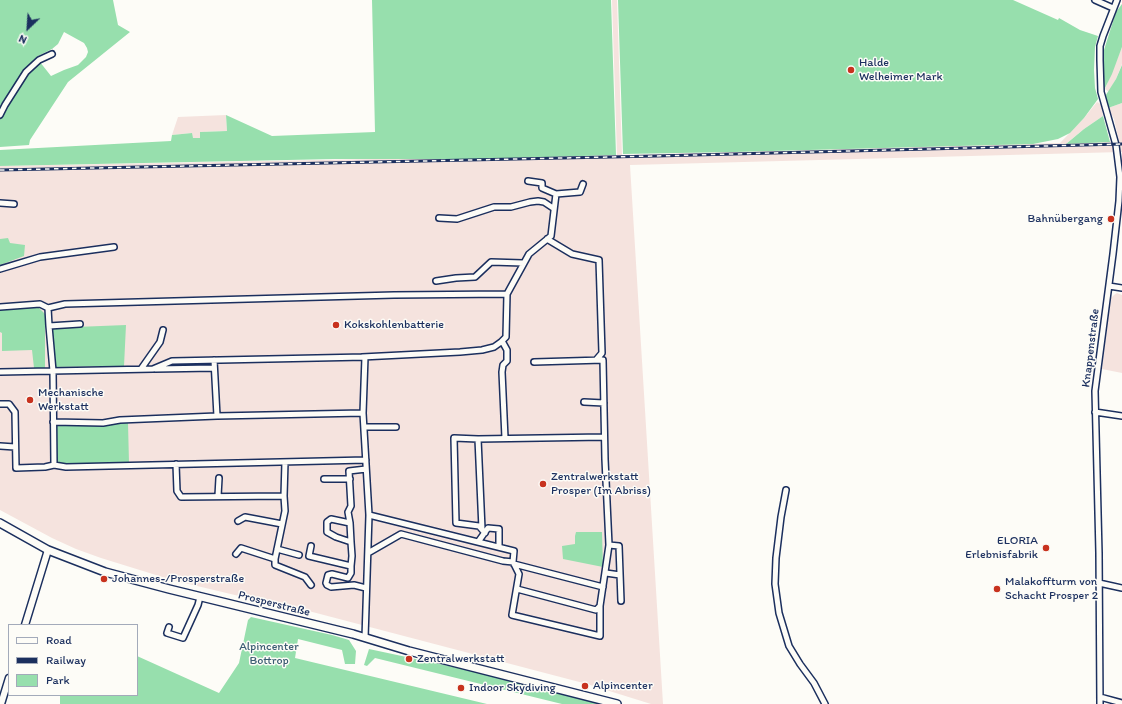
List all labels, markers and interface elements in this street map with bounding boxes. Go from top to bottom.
north arrow [8,8,48,48]
text: N [17,32,29,47]
place label: Halde Welheimer Mark [859,56,943,84]
marker: Halde Welheimer Mark [846,65,856,75]
place label: Bahnübergang [1027,212,1103,226]
marker: Bahnübergang [1106,214,1116,224]
street label: Knappenstraße [1079,308,1103,388]
place label: Kokskohlenbatterie [344,318,444,332]
marker: Kokskohlenbatterie [331,320,341,330]
place label: Mechanische Werkstatt [38,386,104,414]
marker: Mechanische Werkstatt [25,395,35,405]
place label: Zentralwerkstatt Prosper (Im Abriss) [551,470,651,498]
marker: Zentralwerkstatt Prosper (Im Abriss) [538,479,548,489]
place label: ELORIA Erlebnisfabrik [965,534,1038,562]
marker: ELORIA Erlebnisfabrik [1041,543,1051,553]
place label: Johannes-/Prosperstraße [112,572,244,586]
marker: Johannes-/Prosperstraße [99,574,109,584]
place label: Malakoffturm von Schacht Prosper 2 [1005,575,1098,603]
marker: Malakoffturm von Schacht Prosper 2 [992,584,1002,594]
street label: Prosperstraße [236,588,312,620]
legend [8,624,138,696]
text: Road [46,633,72,647]
park label: Alpincenter Bottrop [239,640,299,668]
place label: Zentralwerkstatt [417,652,504,666]
text: Railway [46,653,86,667]
marker: Zentralwerkstatt [404,654,414,664]
text: Park [46,673,70,687]
place label: Alpincenter [593,679,653,693]
place label: Indoor Skydiving [469,681,556,695]
marker: Alpincenter [580,681,590,691]
marker: Indoor Skydiving [456,683,466,693]

